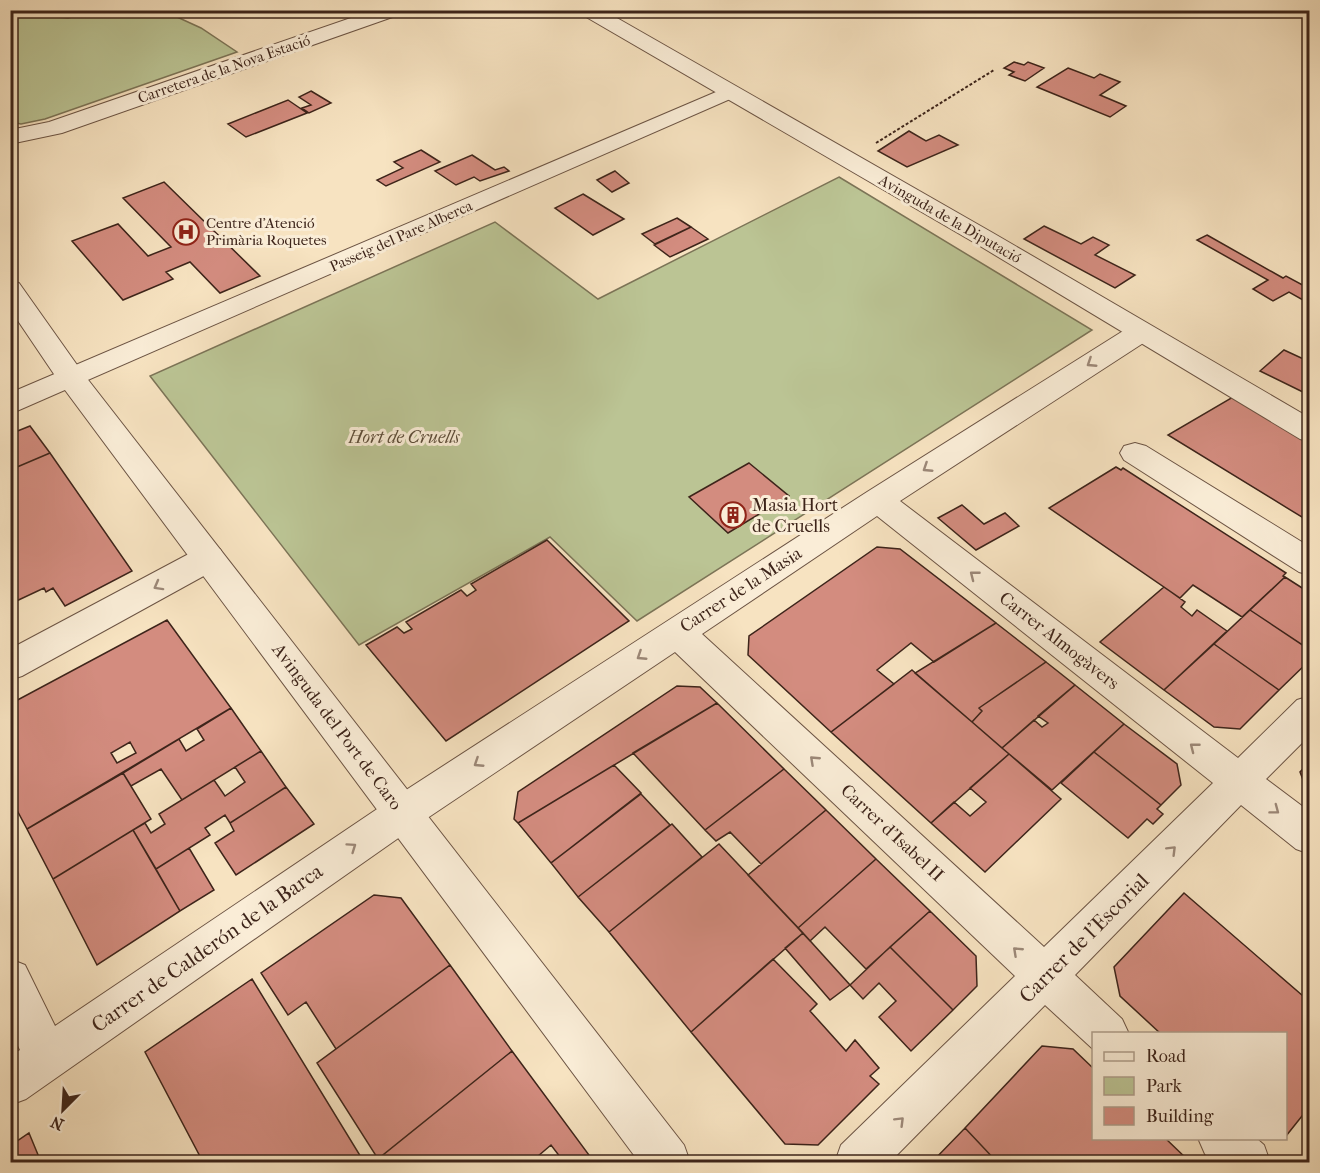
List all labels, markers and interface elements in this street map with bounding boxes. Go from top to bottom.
street label: Carretera de la Nova Estació [135,31,313,107]
street label: Avinguda de la Diputació [875,170,1025,267]
street label: Passeig del Pare Alberca [327,196,476,276]
place label: Centre d'Atenció Primària Roquetes [206,214,327,249]
hospital icon: Centre d'Atenció Primària Roquetes [171,217,201,247]
one-way arrow [1087,356,1098,367]
park label: Hort de Cruells [348,427,460,448]
one-way arrow [923,461,933,473]
place label: Masia Hort de Cruells [752,495,839,537]
building icon: Masia Hort de Cruells [718,500,748,530]
street label: Carrer de la Masia [676,542,806,637]
one-way arrow [970,571,981,582]
one-way arrow [153,579,164,590]
street label: Carrer Almogàvers [995,588,1123,695]
street label: Avinguda del Port de Caro [267,639,406,814]
one-way arrow [637,649,648,660]
one-way arrow [1189,743,1200,754]
one-way arrow [474,756,485,767]
one-way arrow [810,756,821,767]
street label: Carrer d'Isabel II [836,780,948,886]
one-way arrow [1268,802,1279,813]
one-way arrow [346,843,357,854]
one-way arrow [1165,847,1176,857]
street label: Carrer de Calderón de la Barca [87,859,327,1037]
street label: Carrer de l'Escorial [1014,868,1154,1008]
one-way arrow [1014,947,1024,958]
legend [1092,1032,1287,1140]
text: Road [1146,1046,1186,1067]
text: Park [1146,1076,1183,1097]
north arrow [33,1080,93,1140]
text: Building [1146,1106,1214,1127]
text: N [47,1112,67,1134]
one-way arrow [892,1118,903,1129]

